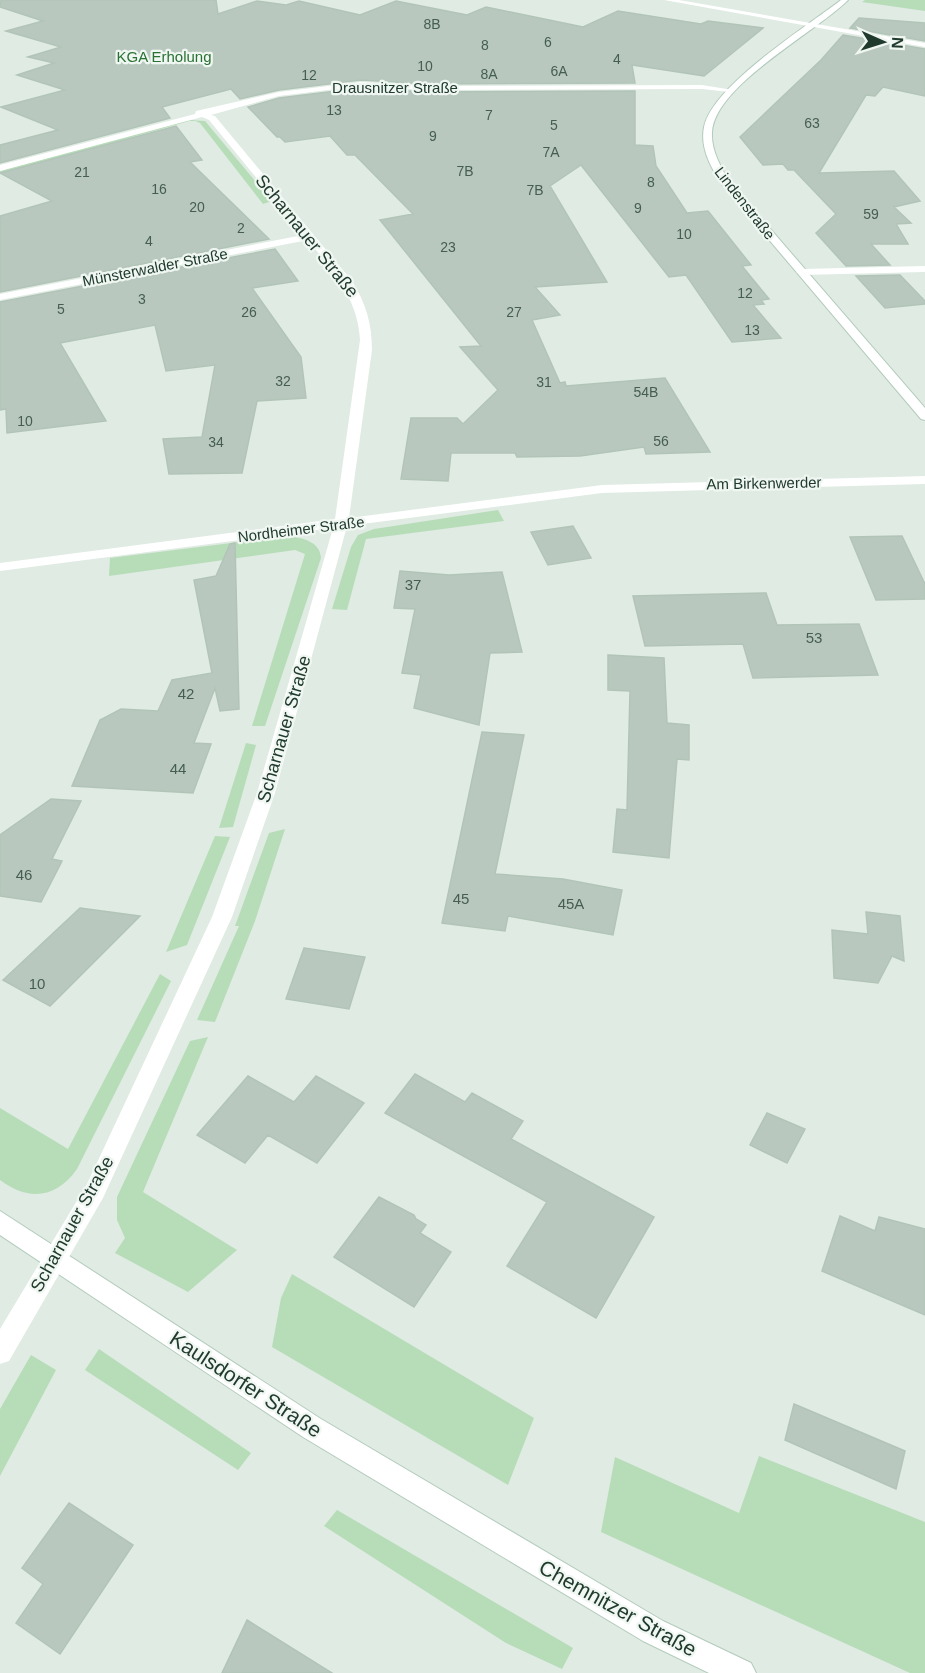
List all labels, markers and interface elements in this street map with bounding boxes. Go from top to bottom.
north arrow [853,12,913,72]
house number: 8B [423,16,441,32]
house number: 6 [544,34,552,50]
house number: 8 [481,37,489,53]
text: N [889,37,906,49]
park label: KGA Erholung [116,48,212,65]
house number: 4 [613,51,621,67]
house number: 10 [417,58,433,74]
house number: 6A [550,63,568,79]
house number: 8A [480,66,498,82]
house number: 12 [301,67,317,83]
street label: Drausnitzer Straße [332,79,458,96]
house number: 13 [326,102,342,118]
house number: 7 [485,107,493,123]
house number: 63 [804,115,820,131]
house number: 5 [550,117,558,133]
house number: 9 [429,128,437,144]
house number: 7A [542,144,560,160]
house number: 7B [456,163,474,179]
street label: Lindenstraße [711,163,779,243]
house number: 21 [74,164,90,180]
street label: Scharnauer Straße [251,171,363,301]
house number: 8 [647,174,655,190]
house number: 16 [151,181,167,197]
house number: 7B [526,182,544,198]
house number: 20 [189,199,205,215]
house number: 9 [634,200,642,216]
house number: 59 [863,206,879,222]
house number: 2 [237,220,245,236]
house number: 10 [676,226,692,242]
house number: 4 [145,233,153,249]
house number: 23 [440,239,456,255]
street label: Münsterwalder Straße [81,245,229,289]
house number: 12 [737,285,753,301]
house number: 3 [138,291,146,307]
house number: 5 [57,301,65,317]
house number: 26 [241,304,257,320]
house number: 27 [506,304,522,320]
house number: 13 [744,322,760,338]
house number: 32 [275,373,291,389]
house number: 31 [536,374,552,390]
house number: 54B [634,384,658,400]
house number: 10 [17,413,33,429]
house number: 56 [653,433,669,449]
house number: 34 [208,434,224,450]
street label: Am Birkenwerder [706,473,822,493]
street label: Nordheimer Straße [237,513,365,545]
house number: 37 [405,576,421,593]
house number: 53 [806,629,822,646]
street label: Scharnauer Straße [253,653,315,805]
house number: 42 [178,685,194,702]
house number: 44 [170,760,186,777]
house number: 46 [16,866,32,883]
house number: 45 [453,890,469,907]
house number: 45A [558,895,584,912]
house number: 10 [29,975,45,992]
street label: Scharnauer Straße [26,1153,118,1295]
street label: Kaulsdorfer Straße [166,1326,326,1442]
street label: Chemnitzer Straße [535,1555,701,1661]

